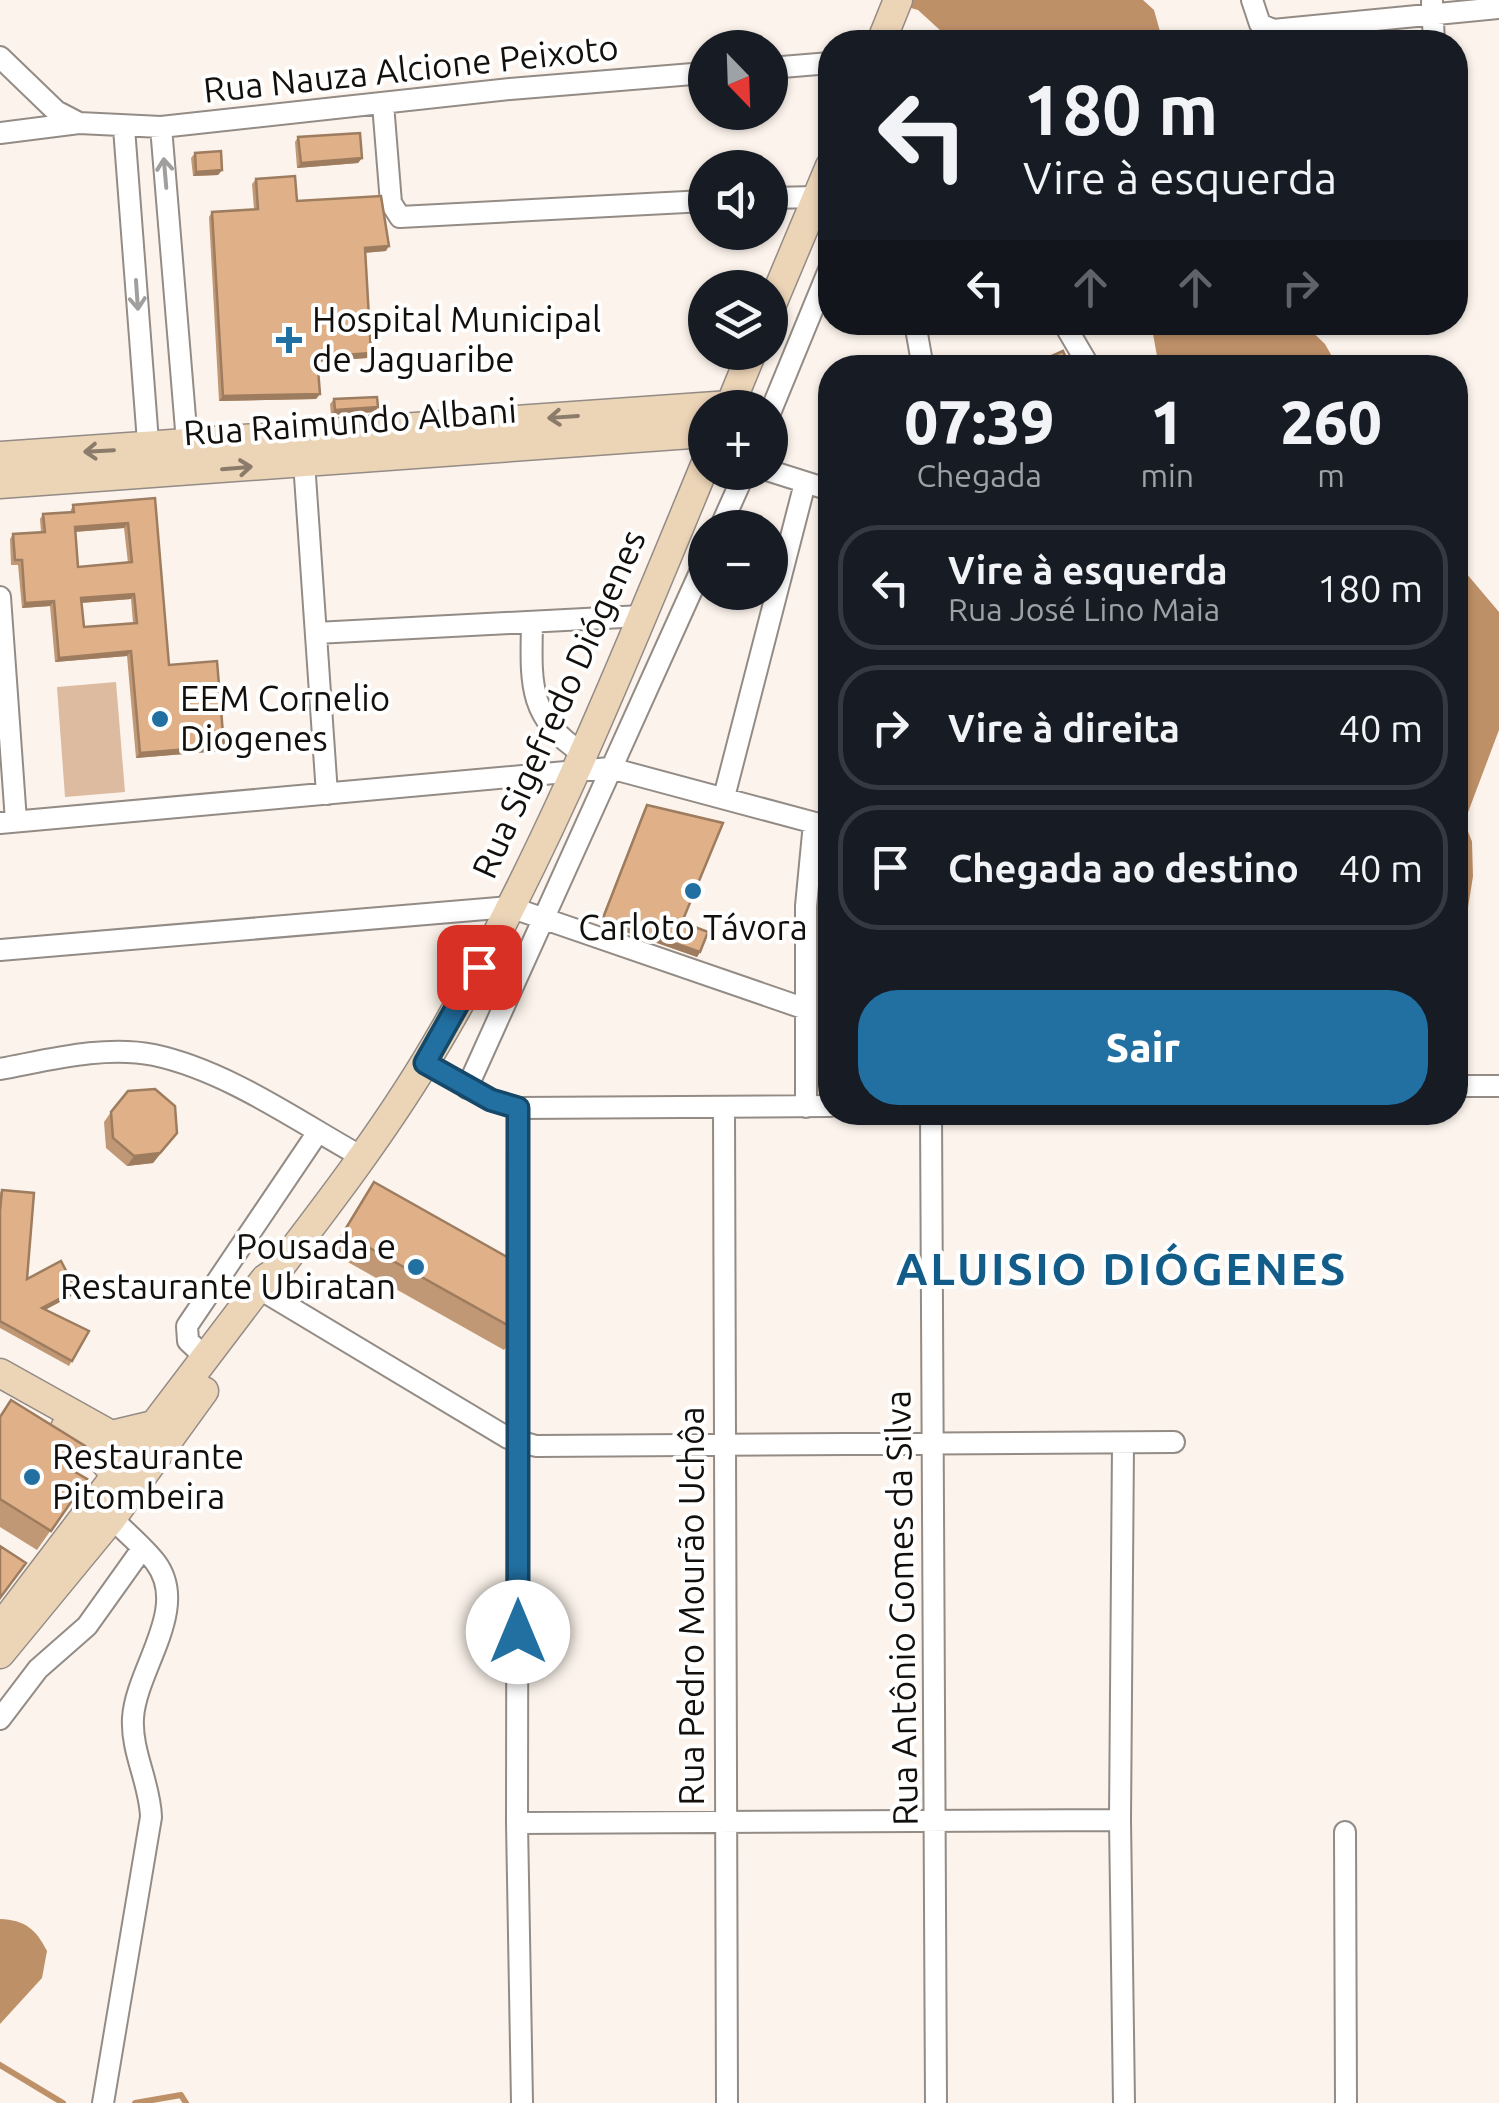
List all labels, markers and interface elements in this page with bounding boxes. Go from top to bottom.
street label: Rua Nauza Alcione Peixoto [201,26,620,110]
north arrow [688,30,788,130]
map controls [688,30,788,610]
icon: left [858,70,988,200]
text: 180 m [1023,70,1218,148]
button: sound [688,150,788,250]
text: Vire à esquerda [1023,152,1337,203]
one-way arrow [155,157,174,189]
icon: left [958,260,1013,315]
icon: ahead [1063,260,1118,315]
icon: ahead [1168,260,1223,315]
icon: right [1273,260,1328,315]
button: layers [688,270,788,370]
one-way arrow [128,278,147,310]
place label: Hospital Municipal de Jaguaribe [312,299,601,379]
marker: Hospital Municipal de Jaguaribe [276,327,302,353]
text: 07:39 [904,388,1054,455]
text: 1 [1150,388,1184,455]
text: 260 [1280,388,1382,455]
street label: Rua Raimundo Albani [182,389,518,453]
button: + [688,390,788,490]
one-way arrow [547,408,579,427]
one-way arrow [83,442,115,461]
text: Chegada [916,457,1042,493]
text: min [1140,457,1194,493]
text: m [1317,457,1345,493]
one-way arrow [220,458,252,477]
button: − [688,510,788,610]
street label: Rua Sigefredo Diógenes [463,523,653,884]
text: Vire à esquerda [948,549,1228,591]
icon: left [863,560,918,615]
text: 180 m [1317,567,1423,609]
text: Rua José Lino Maia [948,591,1220,627]
place label: EEM Cornelio Diogenes [180,678,390,758]
icon: right [863,700,918,755]
text: Vire à direita [948,707,1180,749]
text: 40 m [1339,707,1423,749]
marker: EEM Cornelio Diogenes [149,708,171,730]
icon: arrive [863,840,918,895]
text: Chegada ao destino [948,847,1299,889]
text: 40 m [1339,847,1423,889]
marker: Carloto Távora [682,880,704,902]
place label: Carloto Távora [578,907,808,947]
pin [437,925,522,1010]
icon: arrive [452,940,507,995]
button: Sair [858,990,1428,1105]
place label: Pousada e Restaurante Ubiratan [60,1226,396,1306]
district label: ALUISIO DIÓGENES [896,1242,1348,1294]
marker: Pousada e Restaurante Ubiratan [405,1256,427,1278]
street label: Rua Antônio Gomes da Silva [877,1390,925,1826]
street label: Rua Pedro Mourão Uchôa [671,1407,711,1805]
place label: Restaurante Pitombeira [52,1436,244,1516]
marker: Restaurante Pitombeira [21,1466,43,1488]
position arrow [466,1580,570,1684]

